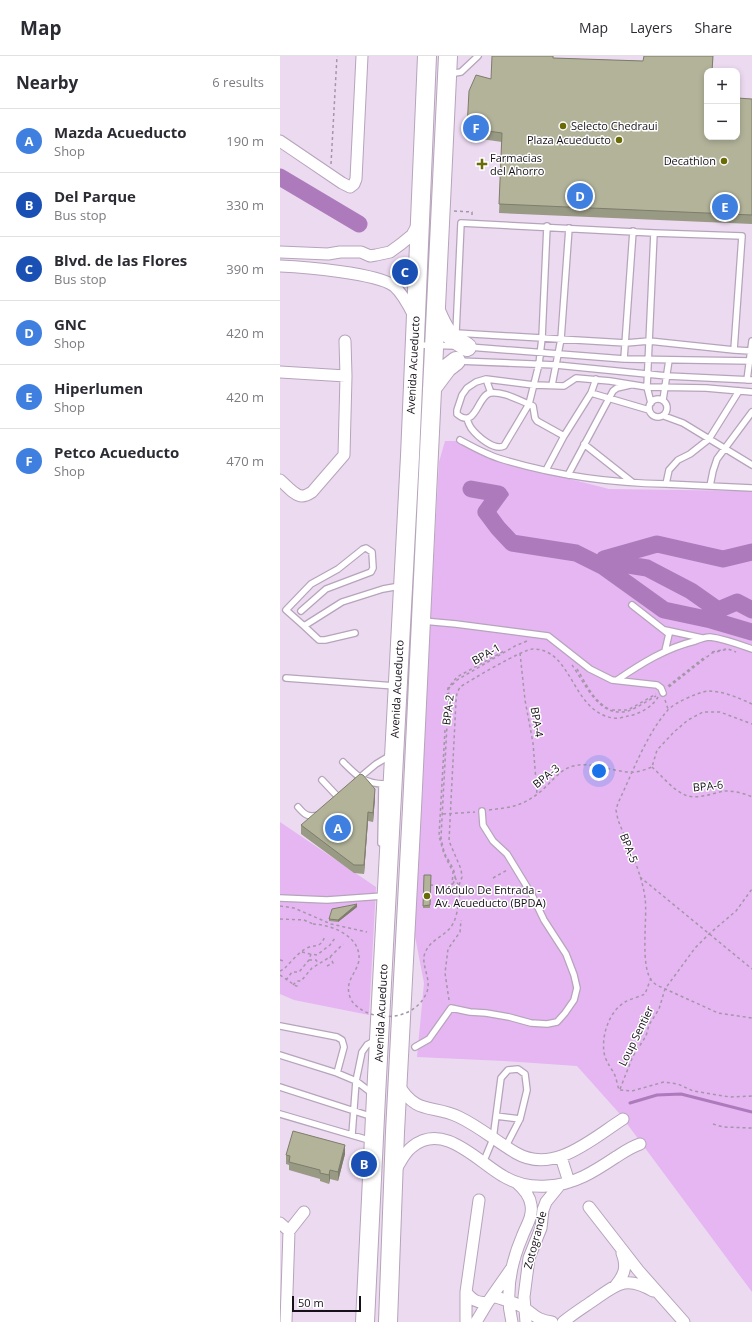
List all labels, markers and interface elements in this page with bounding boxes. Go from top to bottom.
text: Map [20,15,61,41]
text: Map [579,18,608,37]
text: Layers [630,18,672,37]
text: Share [694,18,732,37]
map controls [704,68,740,140]
button: + [704,68,740,104]
text: Nearby [16,71,78,94]
text: 6 results [212,73,264,91]
button: − [704,104,740,140]
pin: F [463,113,489,143]
place label: Selecto Chedraui [571,118,658,133]
marker: Selecto Chedraui [558,121,568,131]
text: Mazda Acueducto [54,122,187,142]
text: A [25,132,33,150]
text: 190 m [226,132,264,150]
place label: Plaza Acueducto [527,132,611,147]
marker: Plaza Acueducto [614,135,624,145]
text: Shop [54,142,85,160]
place label: Farmacias del Ahorro [490,150,545,178]
place label: Decathlon [664,153,716,168]
marker: Decathlon [719,156,729,166]
marker: Farmacias del Ahorro [477,159,487,169]
pin: D [567,181,593,211]
text: Del Parque [54,186,136,206]
pin: E [712,192,738,222]
text: B [25,196,33,214]
text: 330 m [226,196,264,214]
text: Bus stop [54,206,107,224]
text: Blvd. de las Flores [54,250,187,270]
pin: C [392,257,418,287]
text: C [25,260,33,278]
text: 390 m [226,260,264,278]
text: Bus stop [54,270,107,288]
text: GNC [54,314,87,334]
street label: Avenida Acueducto [402,315,423,414]
text: D [24,324,34,342]
text: 420 m [226,324,264,342]
text: Shop [54,334,85,352]
text: Hiperlumen [54,378,143,398]
text: E [25,388,33,406]
text: 420 m [226,388,264,406]
text: Shop [54,398,85,416]
text: Petco Acueducto [54,442,179,462]
text: F [25,452,33,470]
text: 470 m [226,452,264,470]
text: Shop [54,462,85,480]
street label: Avenida Acueducto [386,639,407,738]
street label: BPA-1 [469,639,503,668]
street label: BPA-2 [438,694,457,726]
street label: BPA-4 [527,706,548,739]
street label: BPA-3 [529,760,562,791]
your location [589,761,609,781]
street label: BPA-6 [692,776,724,795]
pin: A [325,813,351,843]
street label: BPA-5 [617,831,642,865]
place label: Módulo De Entrada - Av. Acueducto (BPDA) [435,882,546,910]
marker: Módulo De Entrada - Av. Acueducto (BPDA) [422,891,432,901]
street label: Avenida Acueducto [370,963,391,1062]
street label: Loup Sentier [615,1003,657,1068]
pin: B [351,1149,377,1179]
street label: Zotogrande [520,1209,549,1271]
scale bar [292,1294,361,1313]
text: 50 m [298,1295,324,1310]

